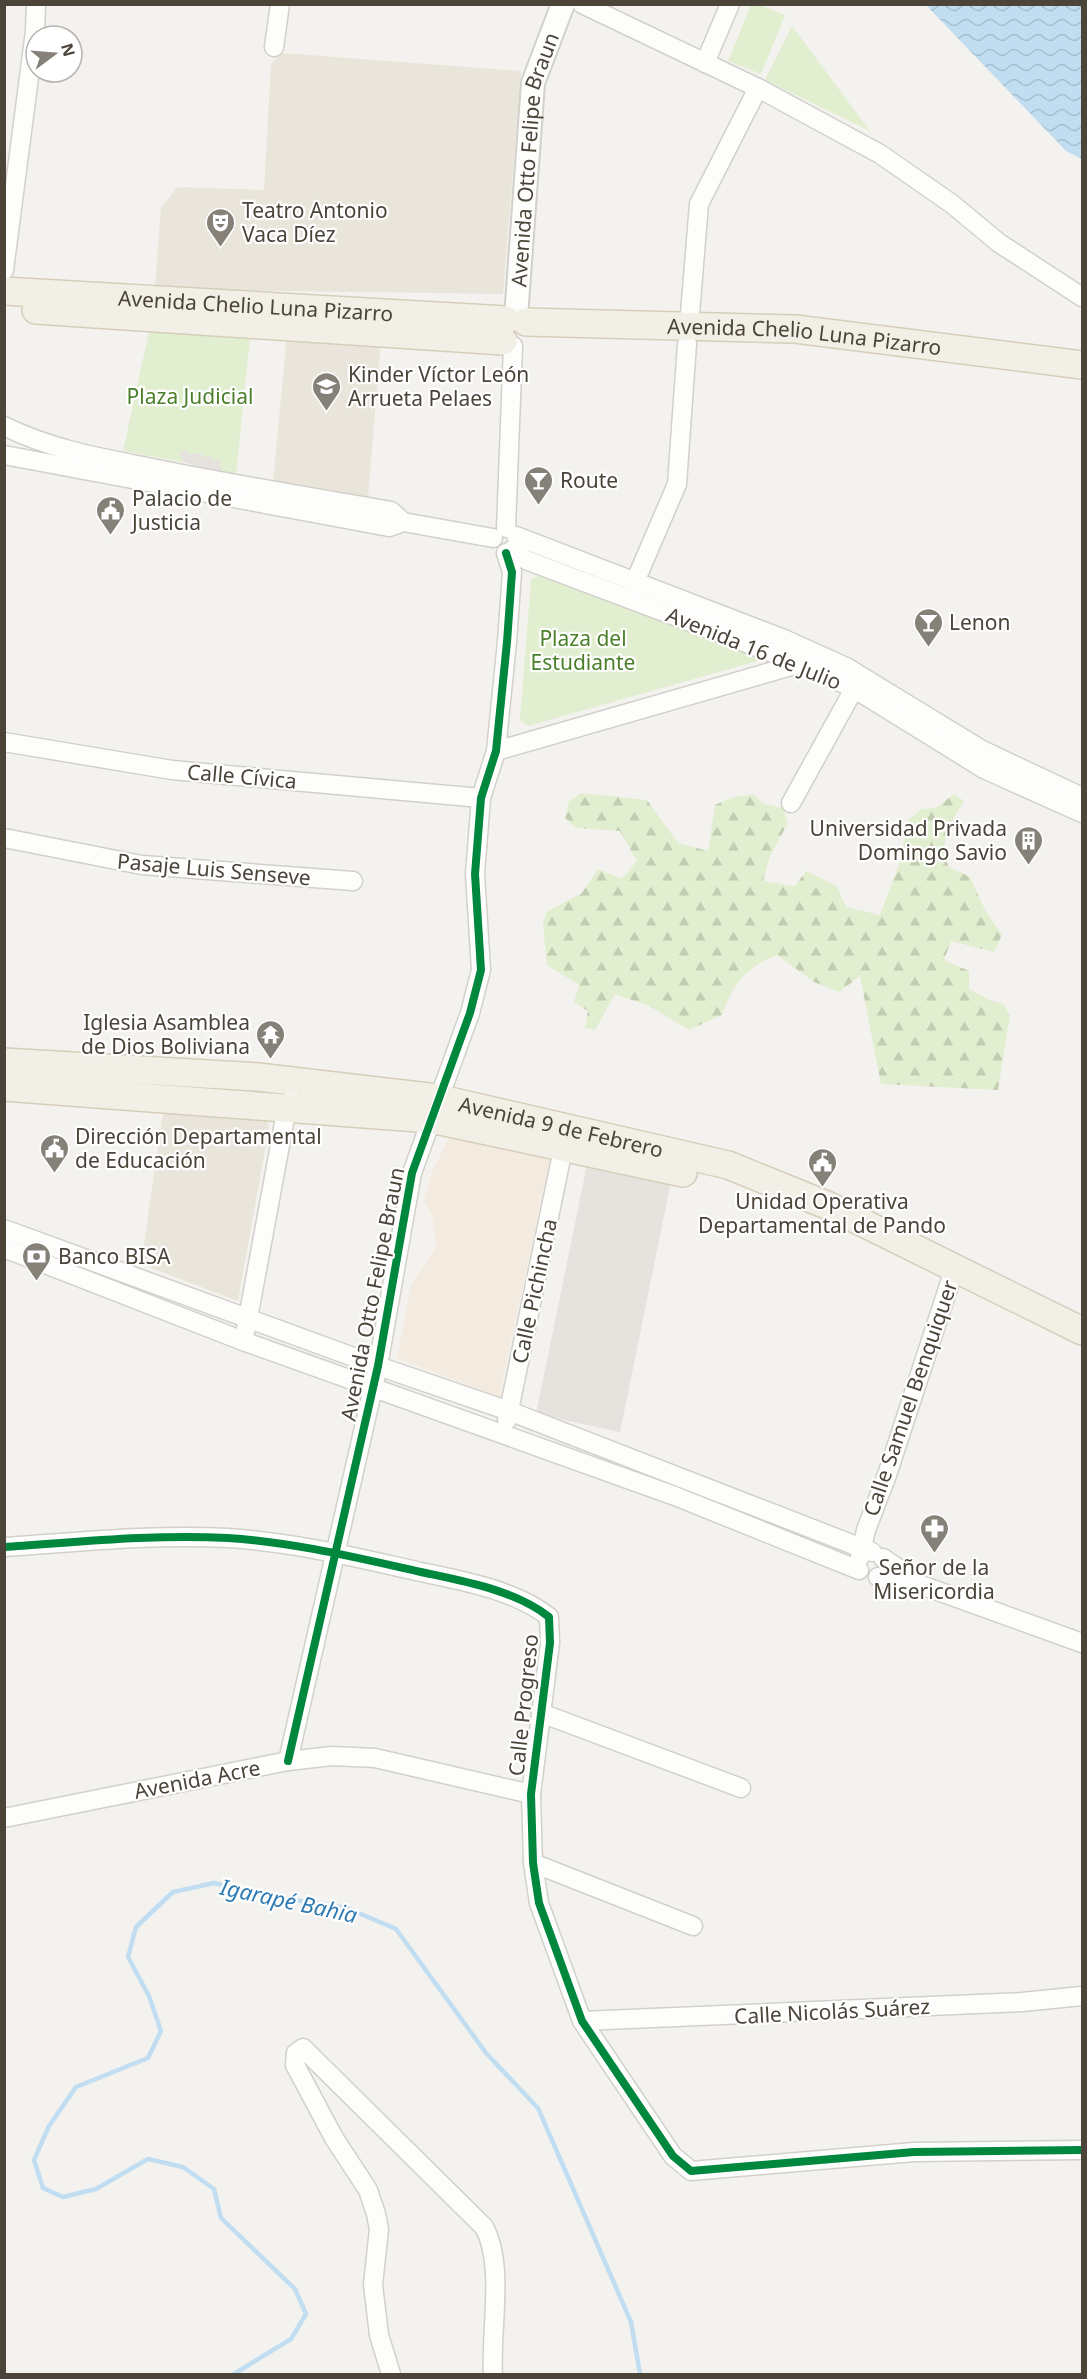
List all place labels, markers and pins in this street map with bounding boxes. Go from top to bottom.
place label: Teatro Antonio Vaca Díez [242,196,388,248]
theatre icon: Teatro Antonio Vaca Díez [205,206,237,248]
place label: Kinder Víctor León Arrueta Pelaes [348,360,529,412]
school or university icon: Kinder Víctor León Arrueta Pelaes [311,370,343,412]
bar icon: Route [523,464,555,506]
place label: Route [560,466,618,494]
place label: Palacio de Justicia [130,484,232,536]
public building icon: Palacio de Justicia [95,494,127,536]
bar icon: Lenon [912,606,944,648]
place label: Lenon [949,608,1011,636]
place label: Universidad Privada Domingo Savio [810,814,1007,866]
building icon: Universidad Privada Domingo Savio [1012,824,1044,866]
place label: Iglesia Asamblea de Dios Boliviana [81,1008,250,1060]
temple icon: Iglesia Asamblea de Dios Boliviana [255,1018,287,1060]
place label: Dirección Departamental de Educación [75,1122,322,1174]
public building icon: Dirección Departamental de Educación [38,1132,70,1174]
public building icon: Unidad Operativa Departamental de Pando [806,1146,838,1188]
place label: Unidad Operativa Departamental de Pando [698,1187,946,1239]
bank icon: Banco BISA [21,1240,53,1282]
place label: Banco BISA [58,1242,171,1270]
pharmacy icon: Señor de la Misericordia [918,1512,950,1554]
place label: Señor de la Misericordia [873,1553,995,1605]

